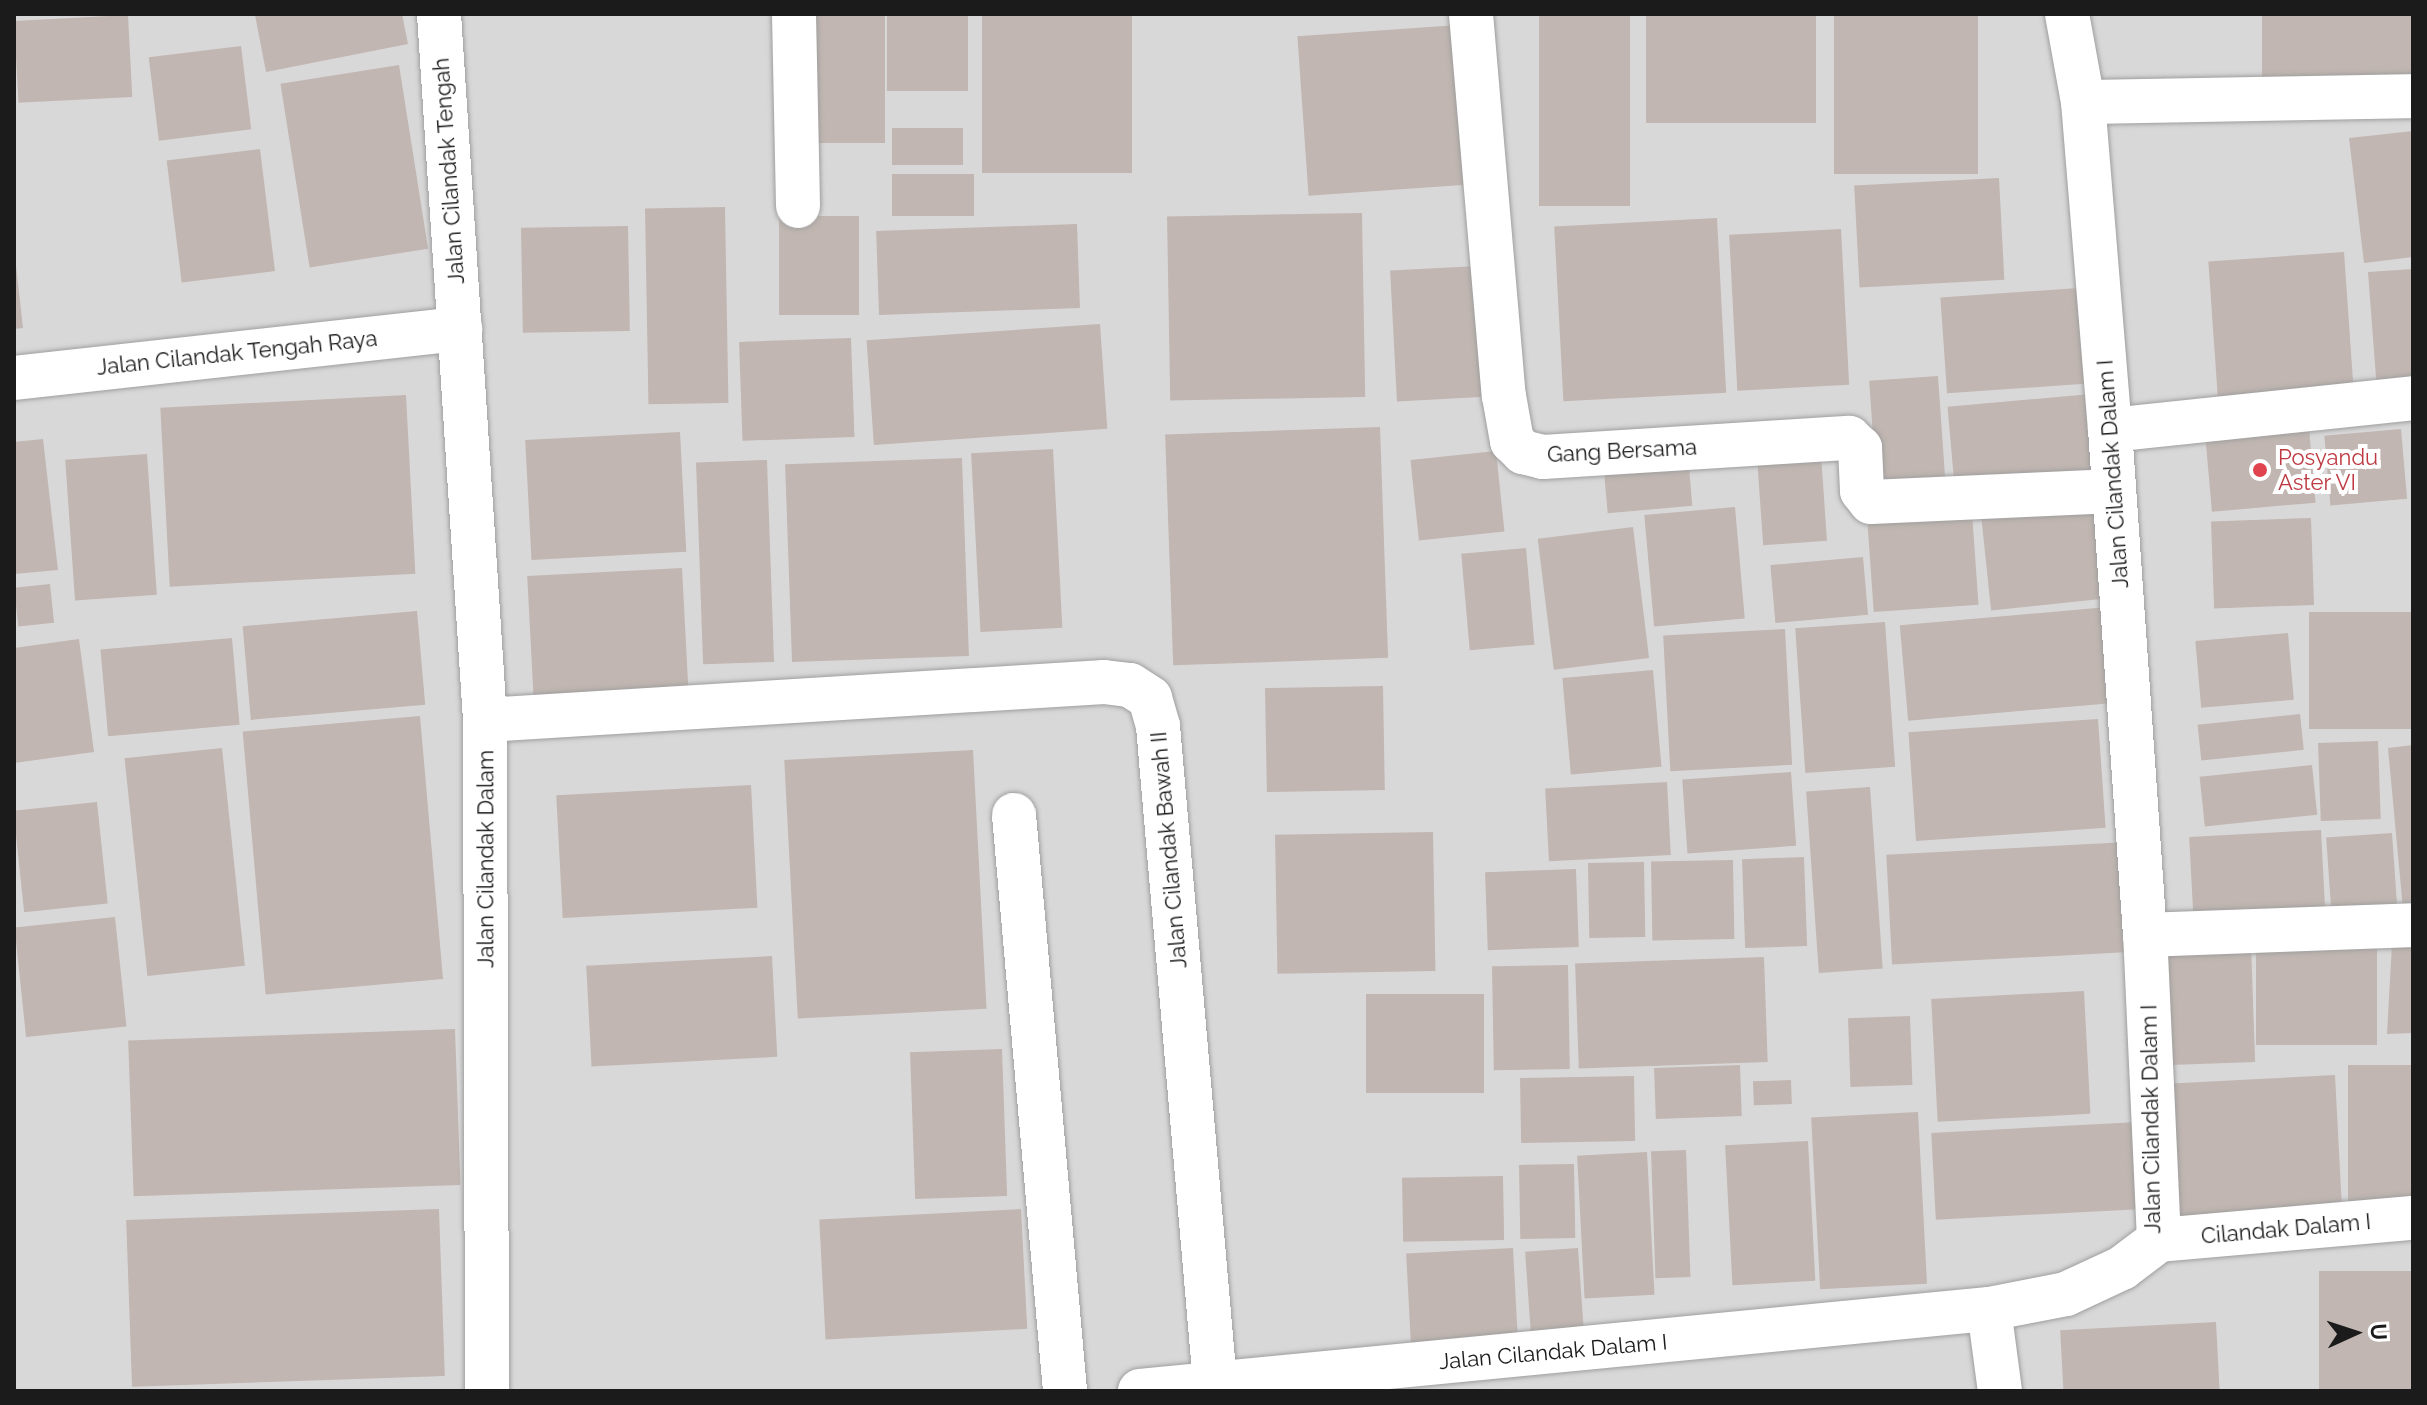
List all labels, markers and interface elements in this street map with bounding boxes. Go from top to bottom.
street label: Jalan Cilandak Tengah [428,57,470,285]
street label: Jalan Cilandak Tengah Raya [95,325,379,381]
street label: Jalan Cilandak Dalam I [2092,359,2134,589]
street label: Gang Bersama [1546,434,1698,468]
place label: Posyandu Aster VI [2278,444,2378,496]
marker: Posyandu Aster VI [2249,459,2271,481]
street label: Jalan Cilandak Bawah II [1145,730,1193,970]
street label: Jalan Cilandak Dalam [473,750,499,968]
street label: Jalan Cilandak Dalam I [2136,1004,2166,1234]
street label: Cilandak Dalam I [2200,1208,2372,1250]
north arrow [2315,1293,2395,1373]
text: U [2366,1323,2392,1341]
street label: Jalan Cilandak Dalam I [1438,1329,1668,1375]

